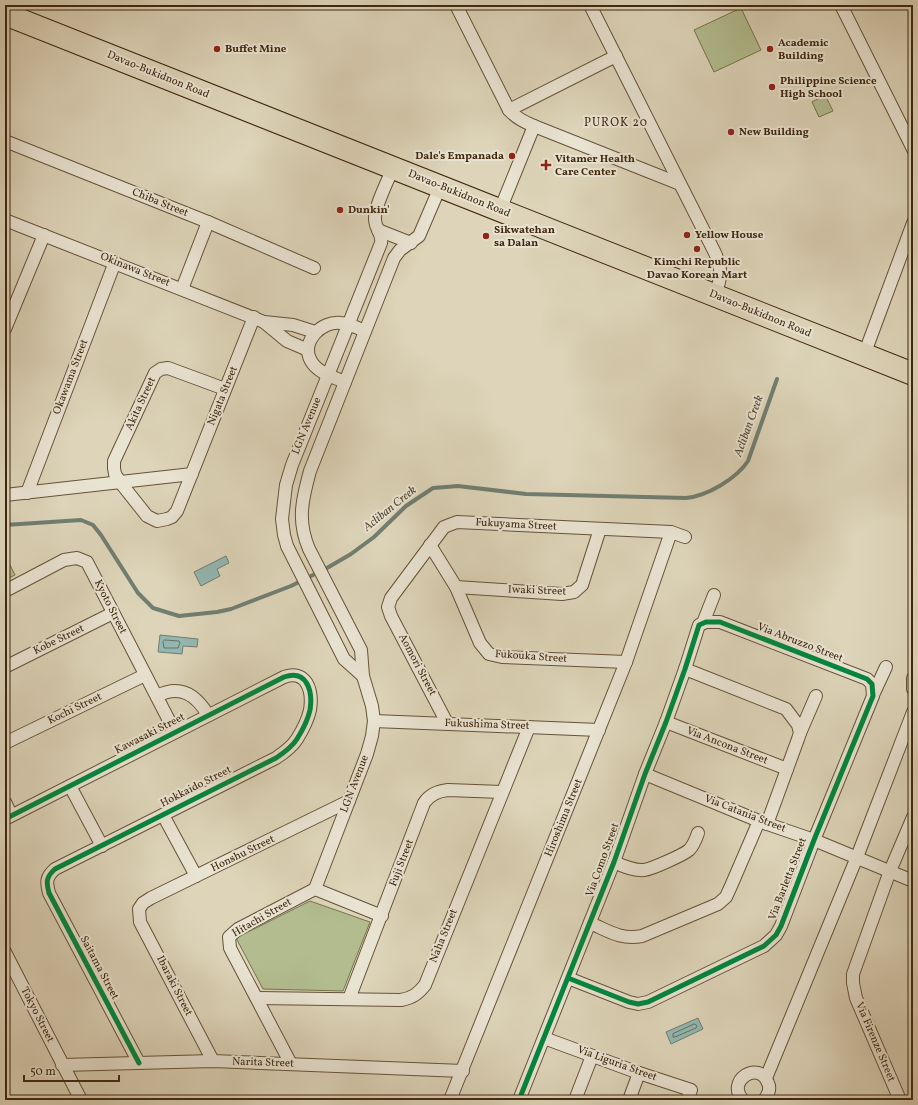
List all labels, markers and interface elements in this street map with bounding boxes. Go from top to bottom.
place label: Academic Building [778,36,828,64]
place label: Buffet Mine [225,42,287,57]
marker: Buffet Mine [212,44,222,54]
marker: Academic Building [765,44,775,54]
street label: Davao-Bukidnon Road [105,48,211,102]
place label: Philippine Science High School [780,74,877,102]
marker: Philippine Science High School [767,82,777,92]
district label: PUROK 20 [584,115,648,131]
place label: New Building [739,125,809,140]
marker: New Building [726,127,736,137]
place label: Dale's Empanada [415,149,504,164]
marker: Dale's Empanada [507,151,517,161]
place label: Vitamer Health Care Center [555,152,635,180]
marker: Vitamer Health Care Center [540,159,552,171]
street label: Davao-Bukidnon Road [406,167,512,221]
street label: Chiba Street [130,185,191,221]
place label: Dunkin' [348,203,390,218]
marker: Dunkin' [335,205,345,215]
place label: Sikwatehan sa Dalan [494,223,555,251]
place label: Yellow House [695,228,764,243]
marker: Yellow House [682,230,692,240]
marker: Sikwatehan sa Dalan [481,231,491,241]
marker: Kimchi Republic Davao Korean Mart [692,244,702,254]
street label: Okinawa Street [98,249,172,291]
place label: Kimchi Republic Davao Korean Mart [647,255,747,283]
street label: Davao-Bukidnon Road [707,287,813,341]
street label: Okawama Street [50,337,92,417]
street label: Nigata Street [204,364,242,428]
street label: Akita Street [122,375,160,433]
water label: Acliban Creek [730,393,768,460]
street label: LGN Avenue [289,395,325,457]
water label: Acliban Creek [359,482,420,536]
street label: Fukuyama Street [475,515,557,535]
street label: Kyoto Street [90,577,130,637]
street label: Iwaki Street [508,582,566,600]
street label: Via Abruzzo Street [755,620,845,666]
street label: Kobe Street [31,621,87,659]
street label: Aomori Street [394,631,440,699]
street label: Fukouka Street [494,647,568,667]
street label: Kochi Street [45,689,105,729]
street label: Kawasaki Street [112,710,188,758]
street label: Fukushima Street [444,716,530,734]
street label: Via Ancona Street [684,724,770,768]
street label: LGN Avenue [337,753,373,815]
street label: Hokkaido Street [158,763,234,811]
street label: Hiroshima Street [542,777,587,859]
street label: Via Catania Street [702,792,788,836]
street label: Via Como Street [583,821,623,899]
street label: Honshu Street [209,832,278,876]
street label: Via Barletta Street [765,835,811,923]
street label: Fuji Street [386,837,418,889]
street label: Hitachi Street [229,895,295,941]
street label: Naha Street [426,907,462,965]
street label: Saitama Street [76,933,122,1003]
street label: Ibaraki Street [152,953,196,1019]
street label: Tokyo Street [17,985,57,1045]
street label: Via Firenze Street [851,1000,899,1084]
street label: Via Liguria Street [575,1043,659,1085]
street label: Narita Street [232,1054,294,1072]
scale bar [24,1057,119,1083]
text: 50 m [30,1064,56,1080]

